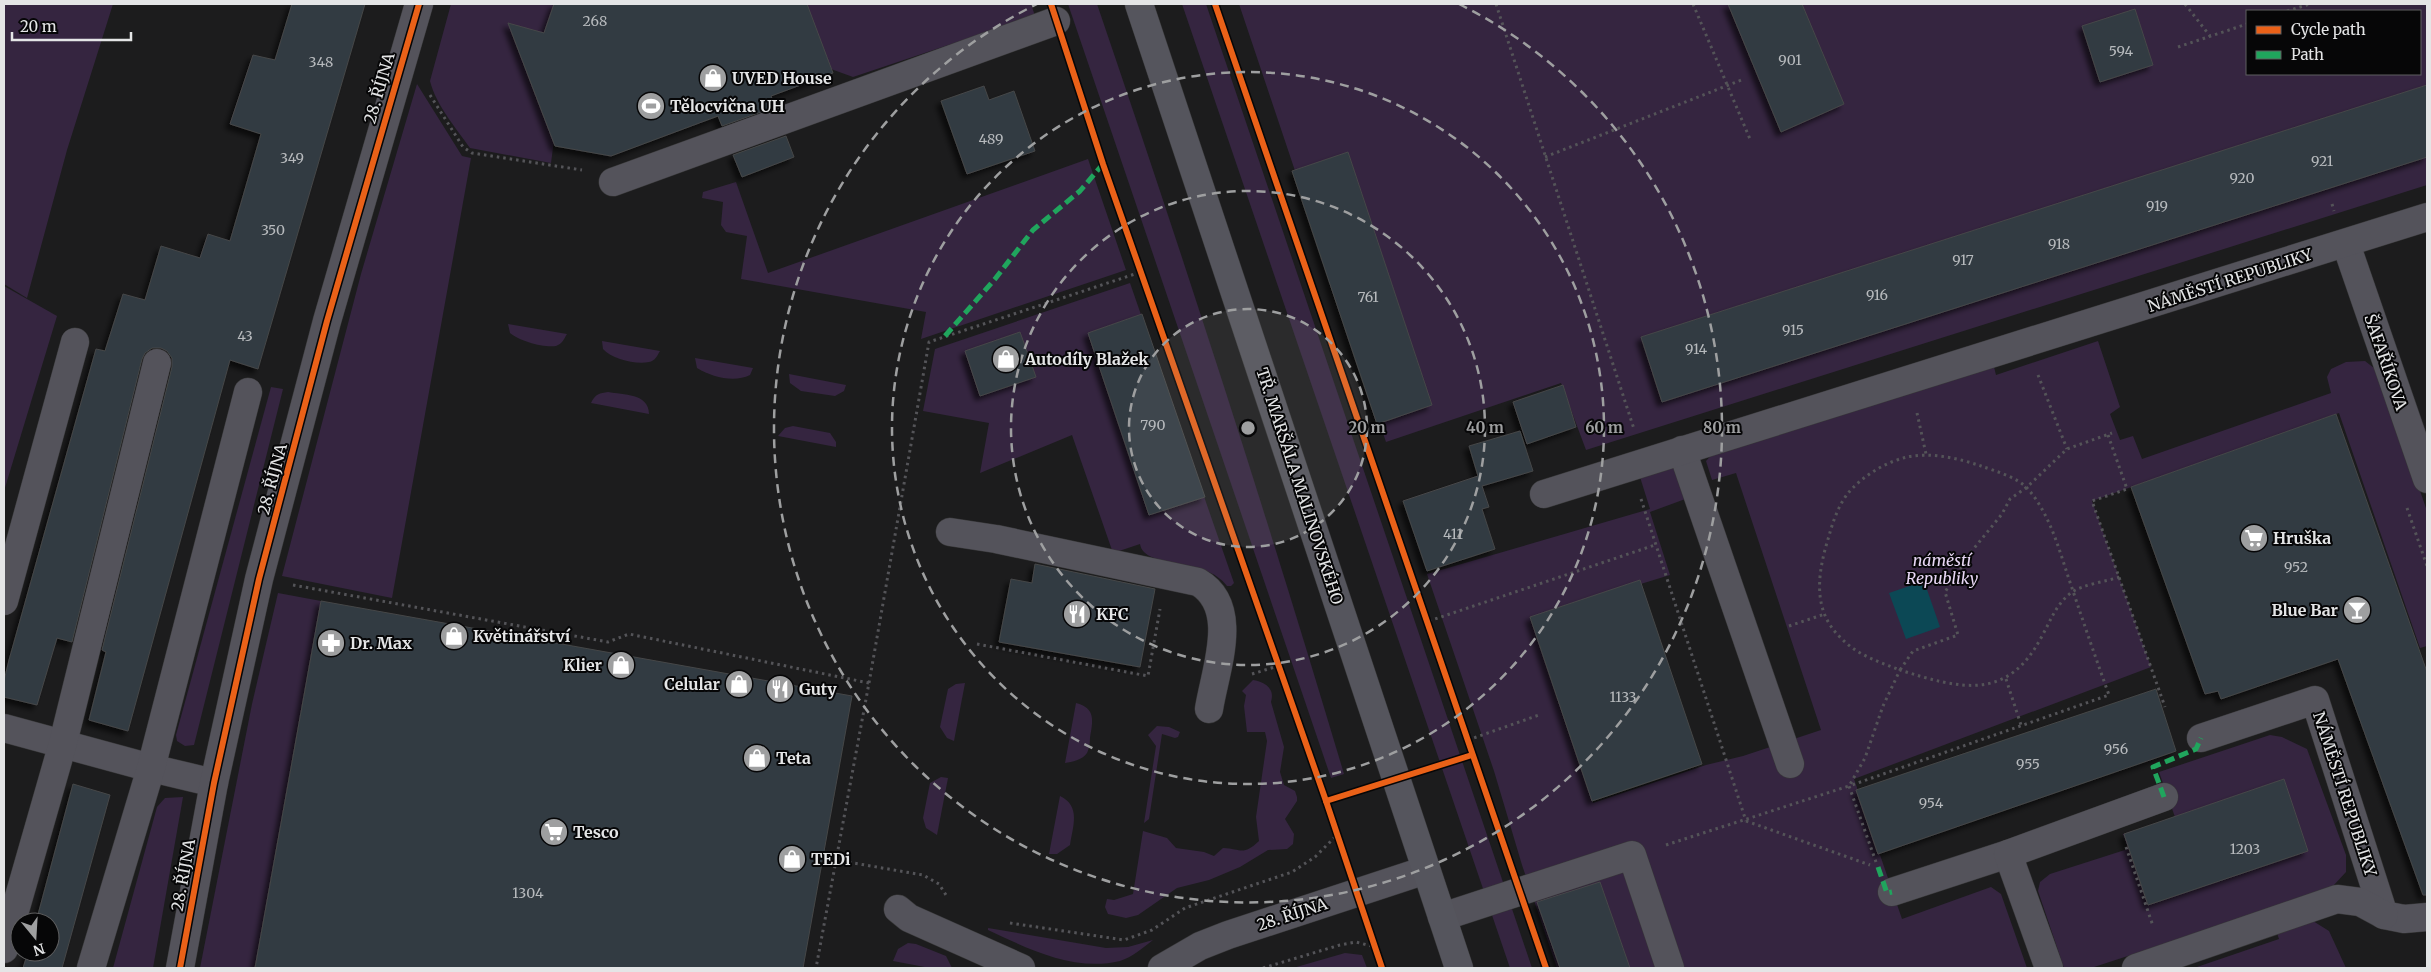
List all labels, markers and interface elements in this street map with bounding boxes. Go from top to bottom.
scale bar [12,10,131,42]
legend [2246,10,2421,75]
house number: 268 [583,12,607,30]
text: 20 m [20,17,57,36]
text: Cycle path [2291,20,2366,39]
house number: 594 [2109,42,2134,60]
text: Path [2291,45,2324,64]
street label: 28. ŘÍJNA [359,50,399,126]
house number: 901 [1778,51,1802,69]
house number: 348 [309,53,333,71]
shop icon: UVED House [698,63,728,93]
place label: UVED House [732,68,832,88]
sports icon: Tělocvična UH [636,91,666,121]
place label: Tělocvična UH [670,96,785,116]
house number: 489 [978,130,1004,148]
house number: 349 [280,149,304,167]
house number: 921 [2311,152,2333,170]
house number: 920 [2229,169,2255,187]
house number: 919 [2146,197,2168,215]
house number: 350 [261,221,285,239]
house number: 918 [2048,235,2070,253]
street label: NÁMĚSTÍ REPUBLIKY [2145,244,2316,316]
house number: 917 [1952,251,1974,269]
house number: 916 [1866,286,1888,304]
house number: 761 [1357,288,1379,306]
street label: ŠAFAŘÍKOVA [2360,311,2412,413]
house number: 915 [1782,321,1804,339]
house number: 43 [237,327,253,345]
house number: 914 [1685,340,1707,358]
shop icon: Autodíly Blažek [991,344,1021,374]
place label: Autodíly Blažek [1024,349,1149,369]
street label: TŘ. MARŠÁLA MALINOVSKÉHO [1252,365,1348,607]
house number: 790 [1140,416,1166,434]
text: 20 m [1348,418,1386,437]
text: 40 m [1466,418,1504,437]
text: 60 m [1585,418,1623,437]
text: 80 m [1703,418,1741,437]
centre of rings [1239,419,1257,437]
street label: 28. ŘÍJNA [253,441,291,517]
supermarket icon: Hruška [2239,523,2269,553]
house number: 411 [1443,525,1463,543]
place label: Hruška [2273,528,2331,548]
park label: náměstí Republiky [1906,550,1978,588]
house number: 952 [2284,558,2308,576]
bar icon: Blue Bar [2342,595,2372,625]
restaurant icon: KFC [1062,599,1092,629]
place label: Blue Bar [2271,600,2339,620]
place label: KFC [1096,604,1129,624]
shop icon: Květinářství [439,621,469,651]
place label: Květinářství [473,626,571,646]
pharmacy icon: Dr. Max [316,628,346,658]
place label: Dr. Max [350,633,412,653]
shop icon: Klier [606,650,636,680]
place label: Klier [563,655,603,675]
shop icon: Celular [724,669,754,699]
place label: Celular [664,674,721,694]
restaurant icon: Guty [765,674,795,704]
place label: Guty [799,679,837,699]
house number: 1133 [1609,688,1637,706]
street label: NÁMĚSTÍ REPUBLIKY [2309,709,2381,880]
house number: 956 [2104,740,2128,758]
shop icon: Teta [742,743,772,773]
place label: Teta [776,748,811,768]
house number: 955 [2016,755,2040,773]
house number: 954 [1919,794,1944,812]
supermarket icon: Tesco [539,817,569,847]
place label: Tesco [573,822,619,842]
street label: 28. ŘÍJNA [167,837,199,913]
house number: 1203 [2230,840,2260,858]
shop icon: TEDi [777,844,807,874]
place label: TEDi [811,849,851,869]
house number: 1304 [512,884,544,902]
street label: 28. ŘÍJNA [1254,893,1330,935]
north arrow [10,912,60,962]
text: N [31,939,47,960]

